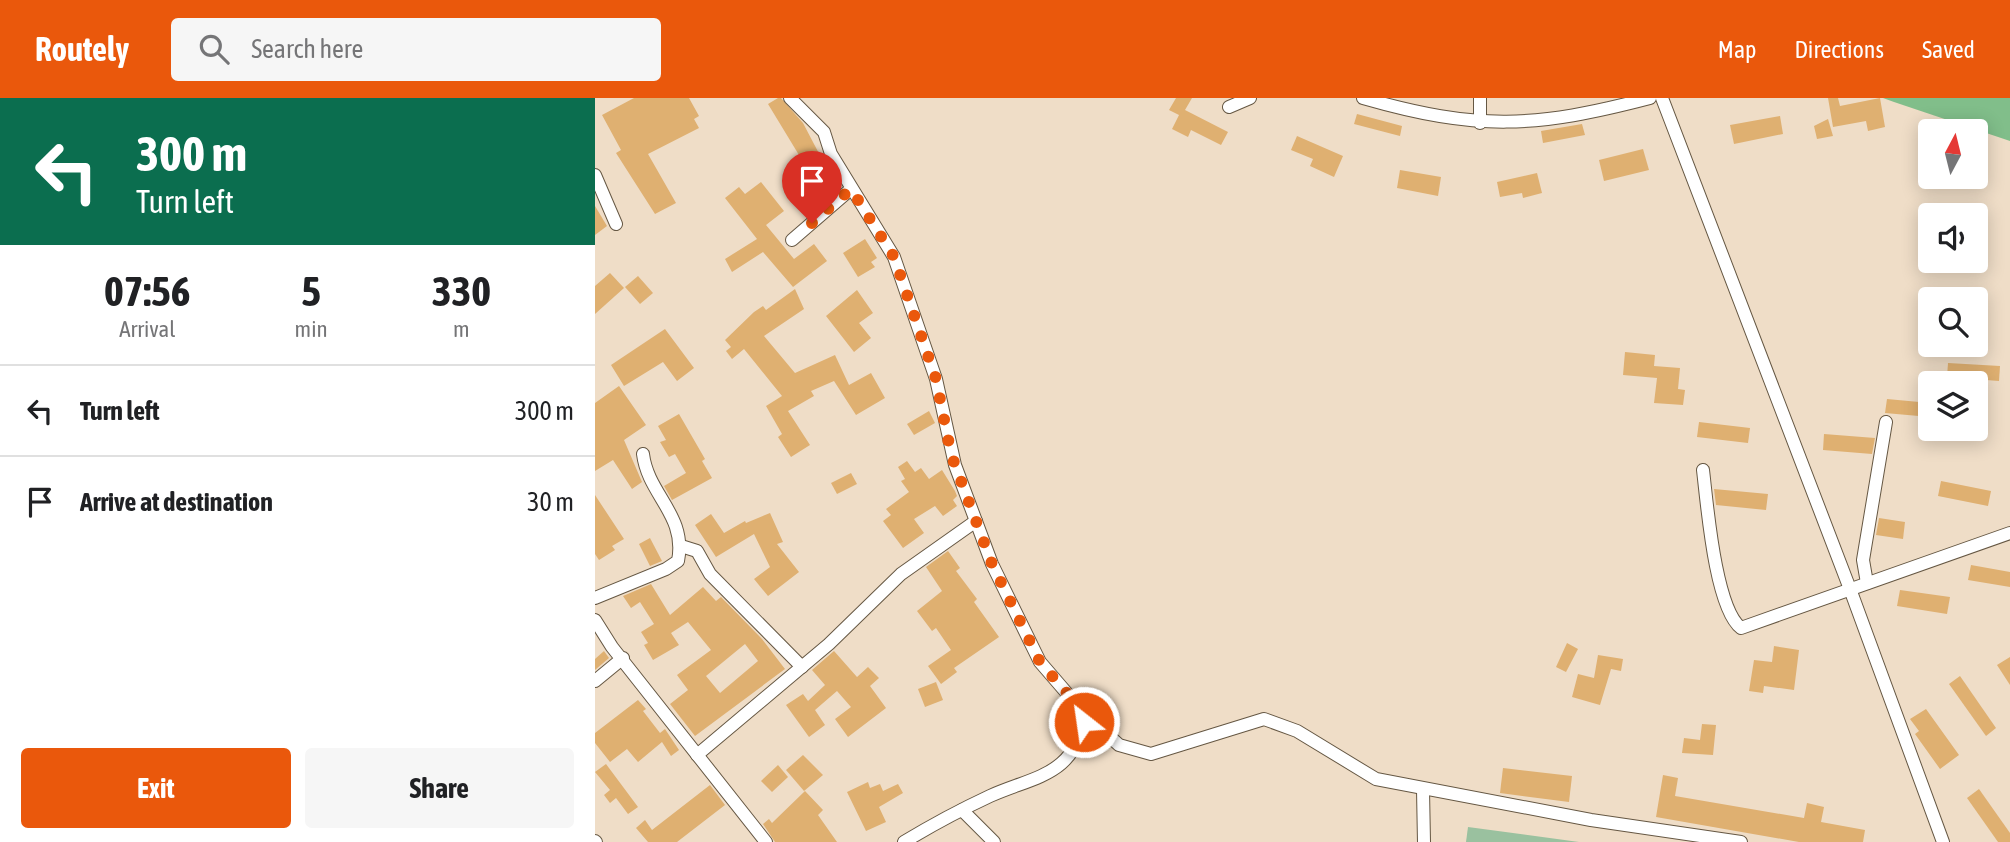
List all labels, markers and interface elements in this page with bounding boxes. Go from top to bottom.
search box [171,18,661,81]
text: Routely [35,30,129,68]
icon: search [195,30,233,68]
text: Search here [251,34,363,64]
text: Map [1718,36,1756,63]
text: Directions [1794,36,1884,63]
text: Saved [1922,36,1975,63]
north arrow [1918,119,1988,189]
map controls [1918,119,1988,441]
text: 300 m [136,125,247,181]
icon: left [21,126,112,217]
pin [782,151,842,223]
icon: arrive [793,162,831,200]
text: Turn left [136,183,234,220]
button: sound [1918,203,1988,273]
text: 07:56 [104,267,191,315]
text: 5 [301,267,321,315]
text: 330 [432,267,491,315]
button: search [1918,287,1988,357]
text: Arrival [119,316,175,342]
text: min [295,316,328,342]
text: m [453,316,470,342]
button: layers [1918,371,1988,441]
icon: left [21,392,59,430]
text: Turn left [80,396,160,426]
text: 300 m [515,396,574,426]
icon: arrive [21,483,59,521]
text: Arrive at destination [80,487,273,517]
text: 30 m [527,487,574,517]
position arrow [1047,685,1121,759]
button: Exit [21,748,291,828]
button: Share [305,748,574,828]

